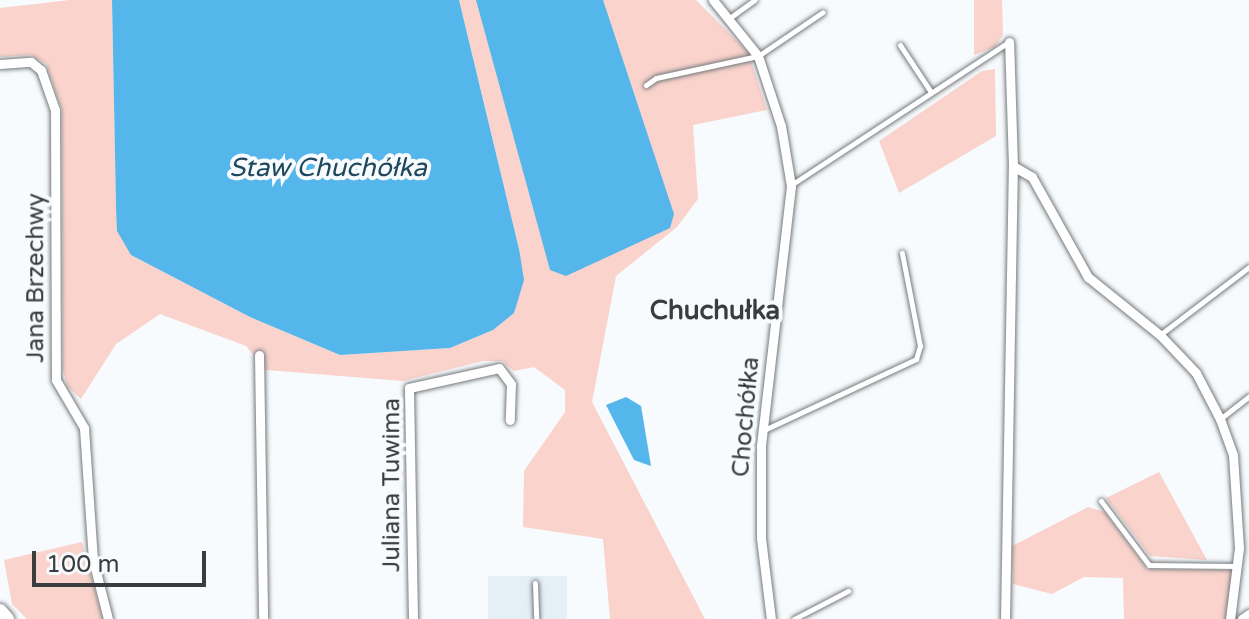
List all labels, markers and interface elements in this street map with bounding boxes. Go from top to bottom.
water label: Staw Chuchółka [229,152,427,184]
street label: Jana Brzechwy [22,193,50,363]
district label: Chuchułka [650,295,780,327]
street label: Chochółka [726,356,766,478]
street label: Juliana Tuwima [378,398,406,572]
scale bar [36,535,210,585]
text: 100 m [46,550,120,579]

